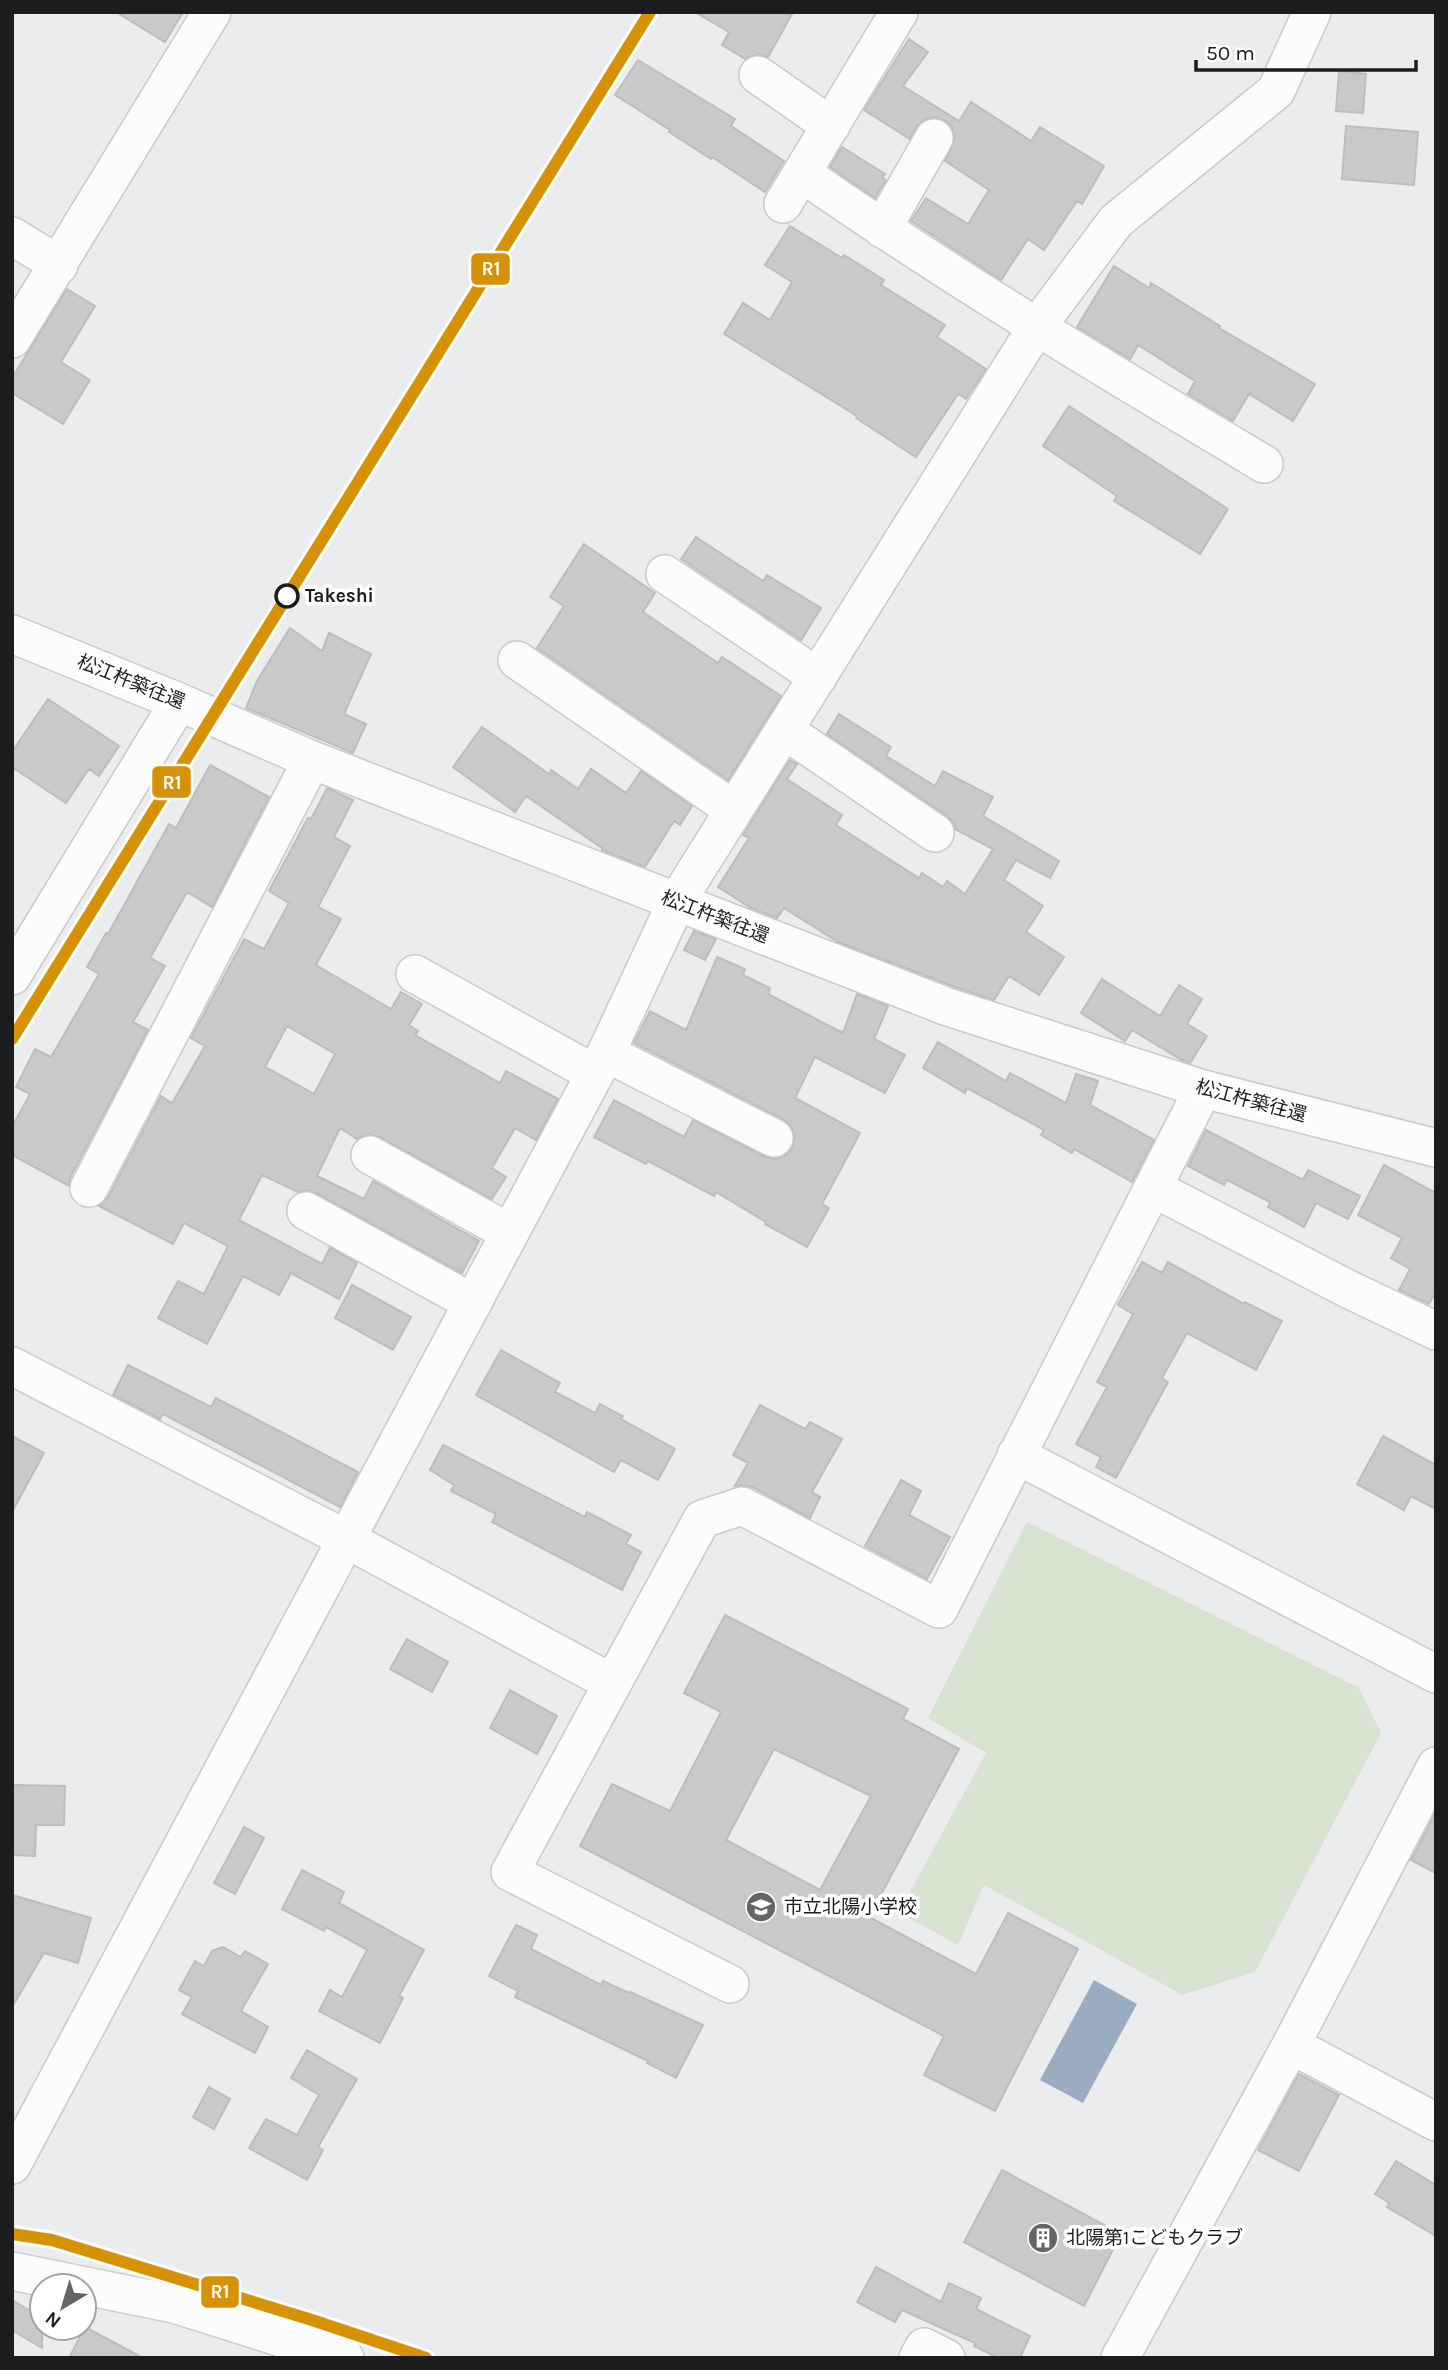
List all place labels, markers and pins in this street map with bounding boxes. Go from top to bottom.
marker: Takeshi [275,584,299,608]
place label: Takeshi [305,585,374,607]
school or university icon: 市立北陽小学校 [744,1890,778,1924]
place label: 市立北陽小学校 [784,1896,917,1918]
building icon: 北陽第1こどもクラブ [1026,2221,1060,2255]
place label: 北陽第1こどもクラブ [1066,2227,1243,2249]

